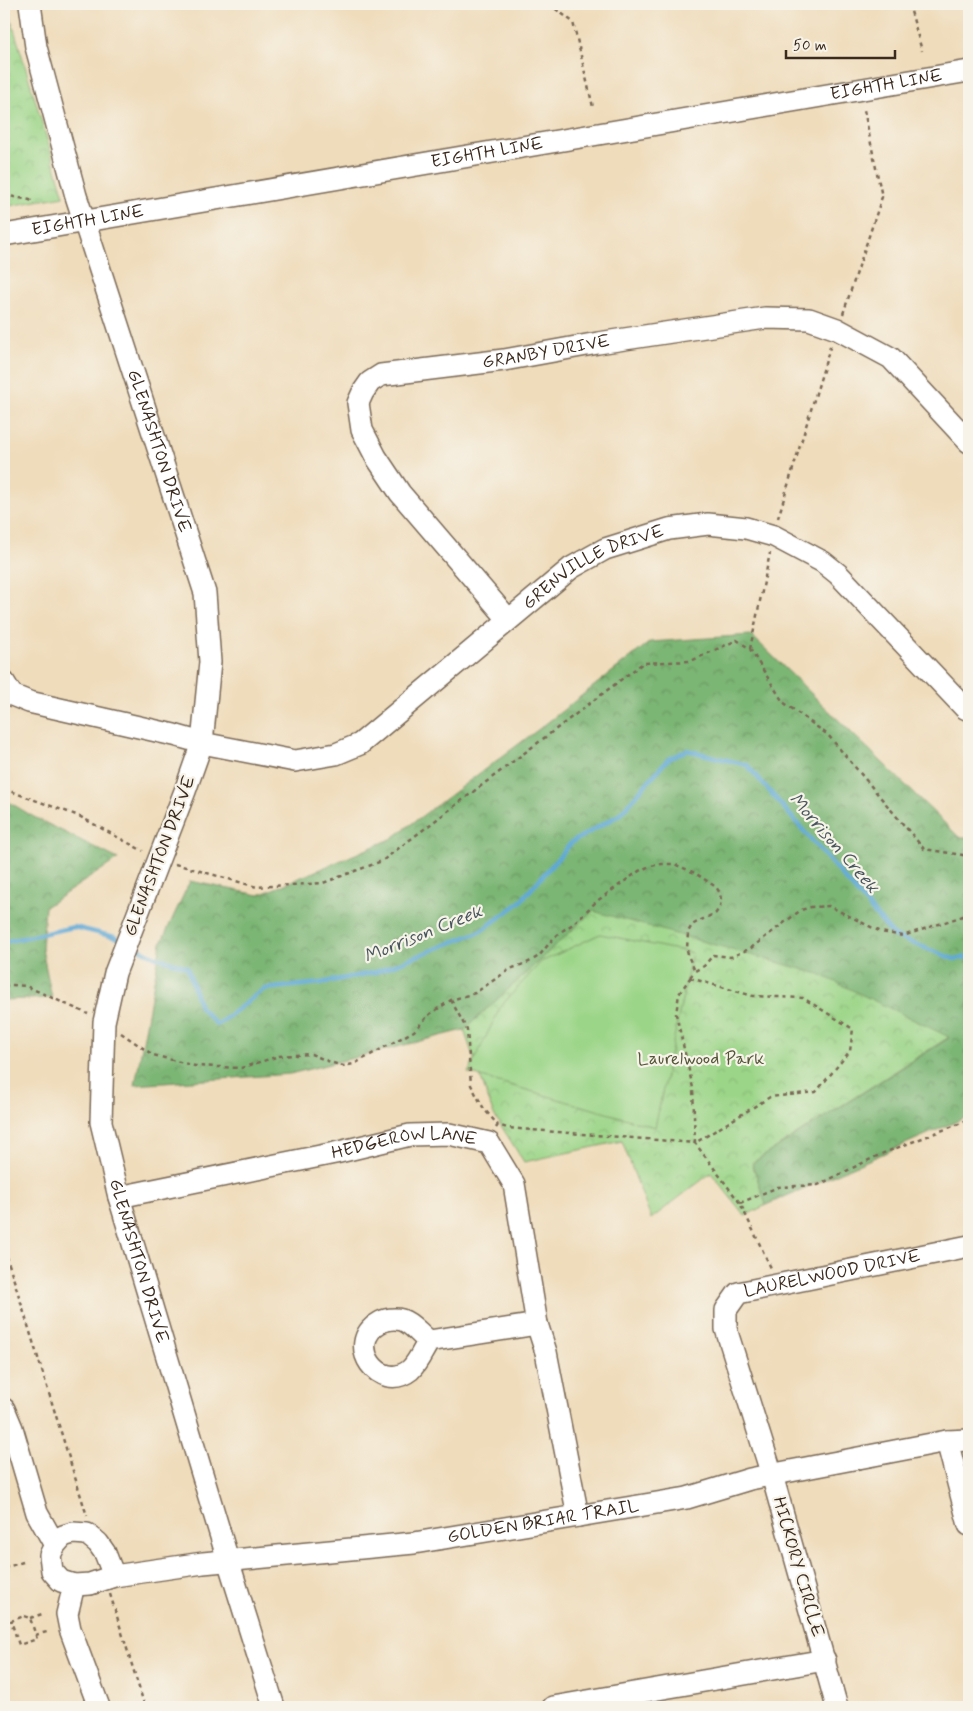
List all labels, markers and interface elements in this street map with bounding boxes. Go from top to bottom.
scale bar [786,28,894,60]
text: 50 m [793,36,827,56]
street label: EIGHTH LINE [828,64,945,106]
street label: EIGHTH LINE [429,132,545,174]
street label: EIGHTH LINE [30,199,146,242]
street label: GRANBY DRIVE [481,329,612,375]
street label: GLENASHTON DRIVE [121,366,197,536]
street label: GRENVILLE DRIVE [518,519,667,615]
street label: GLENASHTON DRIVE [118,772,202,940]
water label: Morrison Creek [783,787,886,900]
water label: Morrison Creek [360,898,487,969]
park label: Laurelwood Park [638,1047,764,1071]
street label: HEDGEROW LANE [329,1122,479,1165]
street label: GLENASHTON DRIVE [103,1176,174,1346]
street label: LAURELWOOD DRIVE [742,1244,923,1304]
street label: GOLDEN BRIAR TRAIL [446,1494,641,1549]
street label: HICKORY CIRCLE [766,1494,830,1640]

